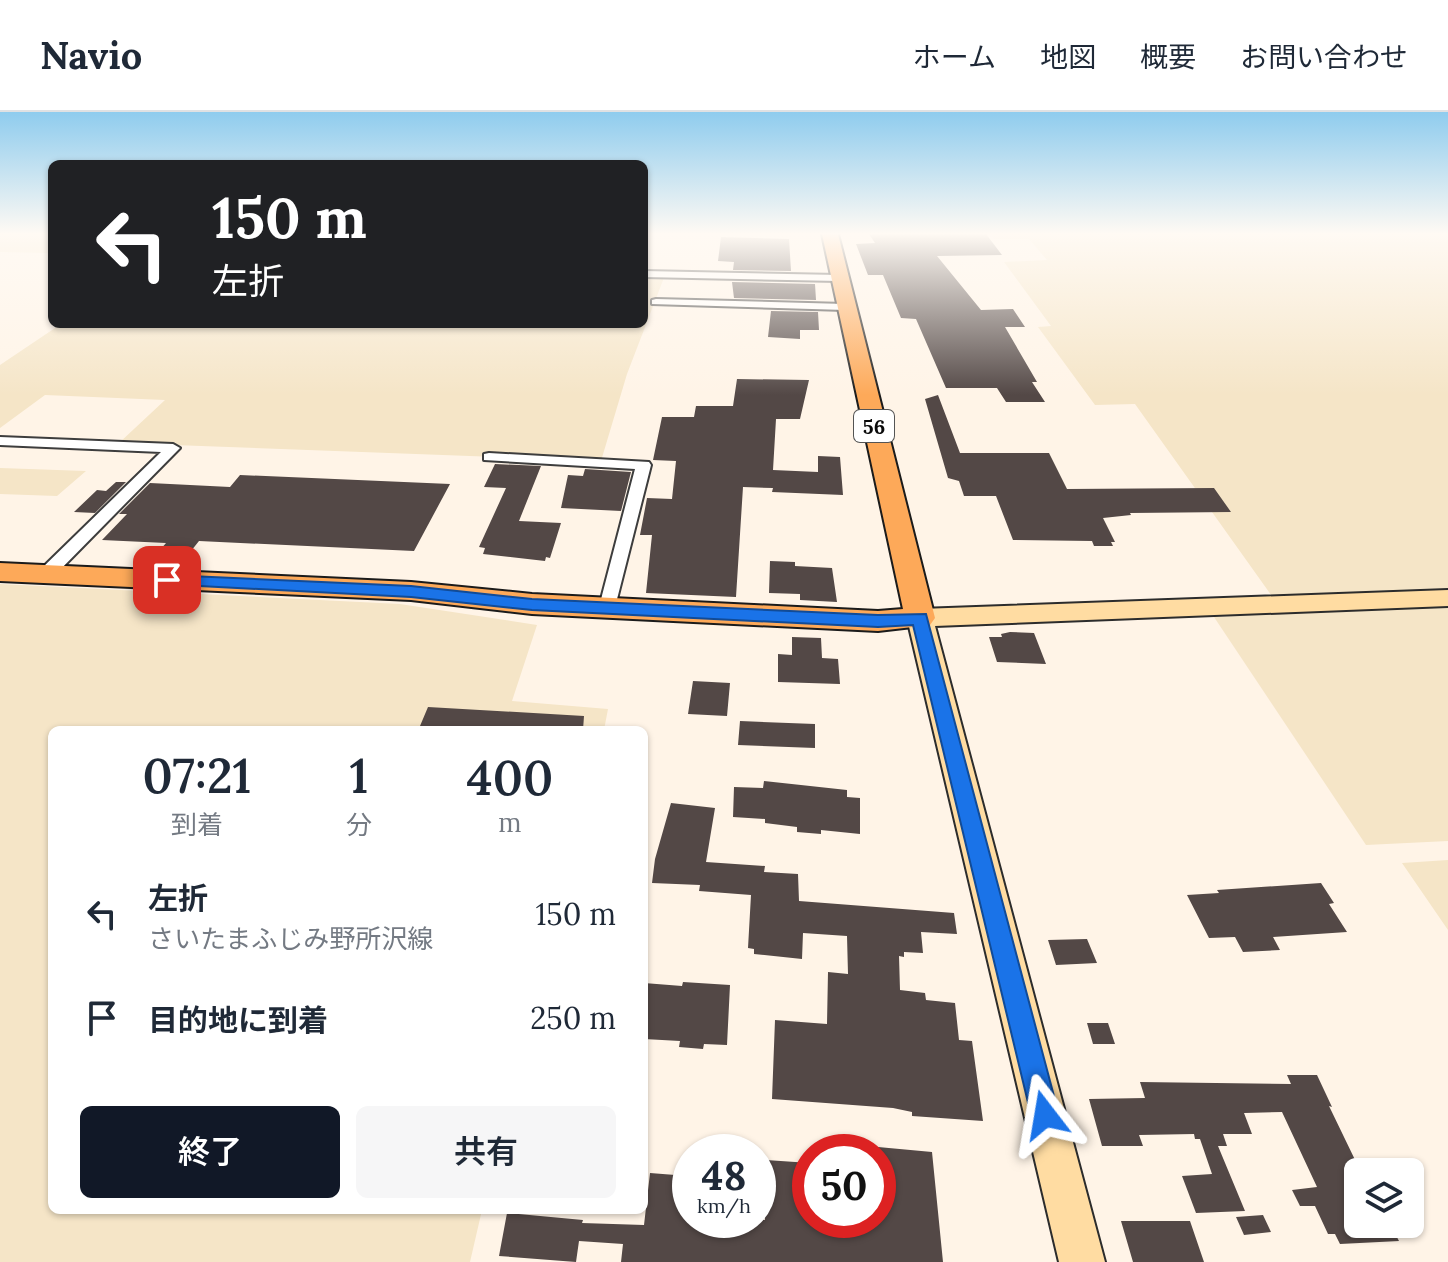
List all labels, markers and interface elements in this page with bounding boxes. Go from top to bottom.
text: Navio [40,31,142,79]
text: ホーム [913,39,996,75]
text: 地図 [1040,39,1096,75]
text: 概要 [1140,39,1196,75]
text: お問い合わせ [1240,39,1408,75]
text: 150 m [212,182,367,253]
icon: left [80,192,184,296]
text: 左折 [212,258,284,304]
road number: 56 [854,410,894,442]
pin [133,546,201,614]
icon: arrive [145,558,189,602]
text: 07:21 [143,745,251,806]
text: 1 [350,745,368,806]
text: 400 [467,747,553,808]
text: m [498,806,522,839]
text: 到着 [171,808,223,841]
text: 分 [346,808,372,841]
text: 左折 [148,879,208,917]
icon: left [80,892,124,936]
text: 150 m [535,895,616,933]
text: さいたまふじみ野所沢線 [148,922,433,955]
icon: arrive [80,996,124,1040]
text: 250 m [530,999,616,1037]
text: 目的地に到着 [148,1001,328,1039]
position arrow [1003,1073,1087,1157]
button: 終了 [80,1106,340,1198]
button: 共有 [356,1106,616,1198]
speed limit sign: 50 [792,1134,896,1238]
text: 48 [702,1150,746,1201]
map controls [1344,1158,1424,1238]
button: layers [1344,1158,1424,1238]
text: km/h [697,1193,751,1218]

